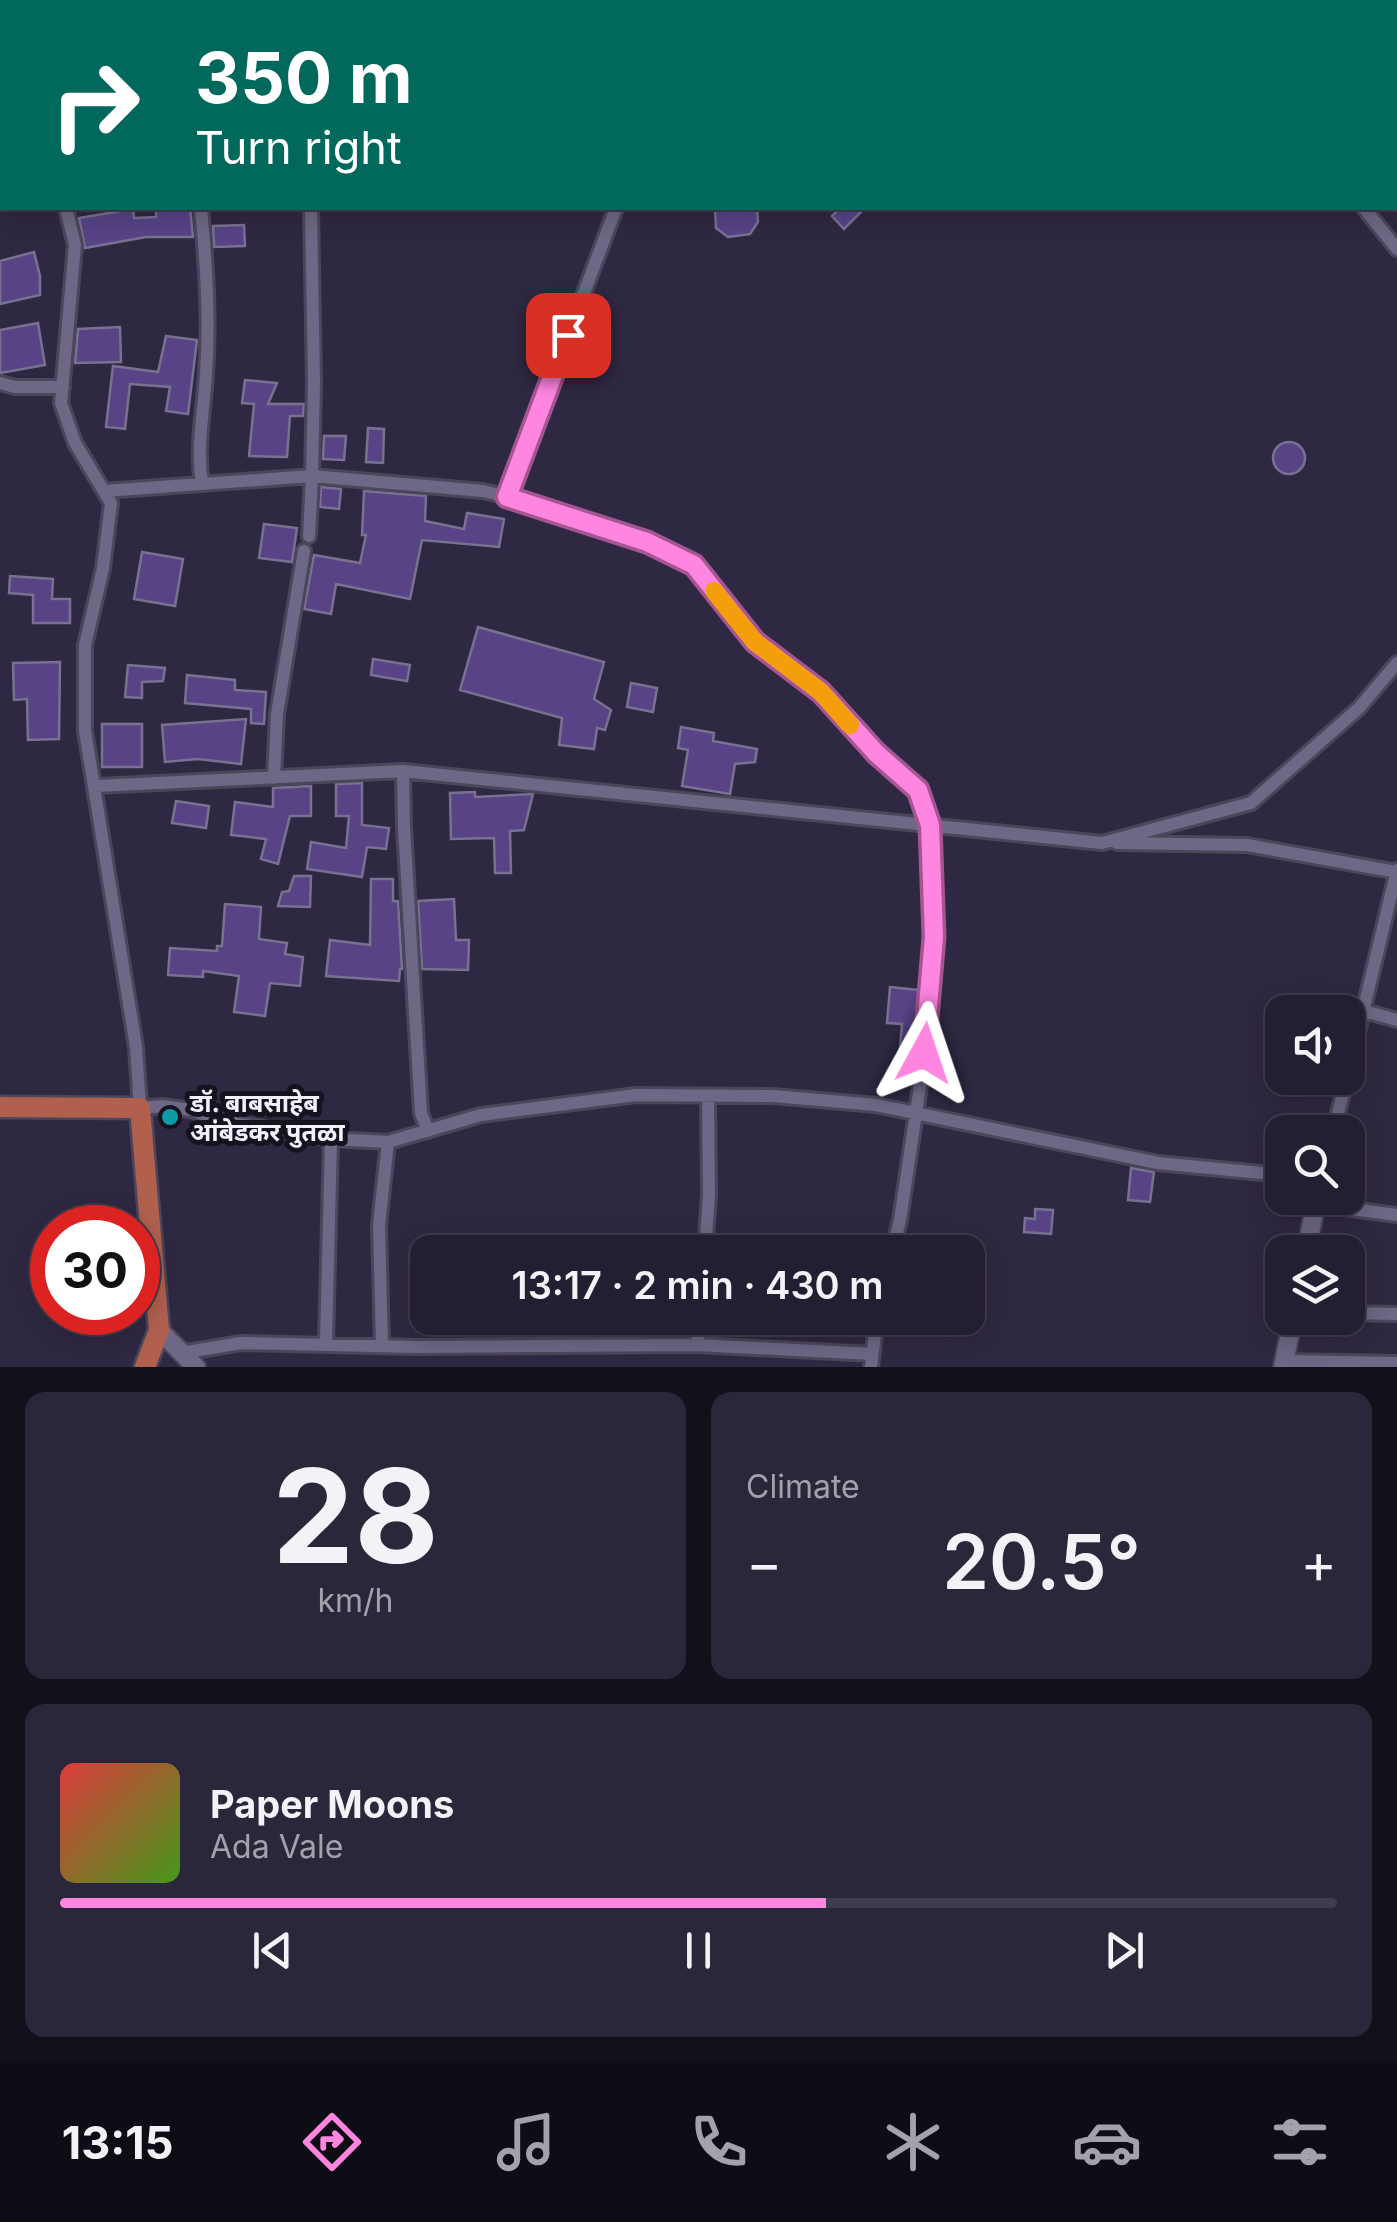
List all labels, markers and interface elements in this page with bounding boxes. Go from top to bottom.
text: 350 m [195,35,413,120]
icon: right [30,40,160,170]
text: Turn right [195,120,402,175]
pin [526,293,611,378]
icon: arrive [541,308,596,363]
map controls [1265,995,1365,1335]
button: sound [1265,995,1365,1095]
position arrow [872,1001,976,1105]
place label: डॉ. बाबसाहेब आंबेडकर पुतळा [189,1088,345,1148]
marker: डॉ. बाबसाहेब आंबेडकर पुतळा [159,1106,181,1128]
button: search [1265,1115,1365,1215]
speed limit sign: 30 [30,1205,160,1335]
button: layers [1265,1235,1365,1335]
text: 13:17 · 2 min · 430 m [512,1262,883,1308]
text: 28 [272,1437,439,1594]
text: Climate [746,1467,860,1506]
text: 20.5° [942,1516,1141,1607]
text: − [746,1530,782,1596]
text: + [1301,1530,1337,1596]
text: km/h [317,1581,394,1620]
text: Paper Moons [210,1781,454,1827]
text: Ada Vale [210,1827,343,1866]
icon: previous [245,1923,300,1978]
icon: pause [671,1923,726,1978]
icon: next [1097,1923,1152,1978]
icon: directions [297,2107,367,2177]
icon: music [491,2107,561,2177]
icon: phone [684,2107,754,2177]
icon: climate [878,2107,948,2177]
icon: car [1072,2107,1142,2177]
icon: filters [1265,2107,1335,2177]
text: 13:15 [62,2115,173,2170]

